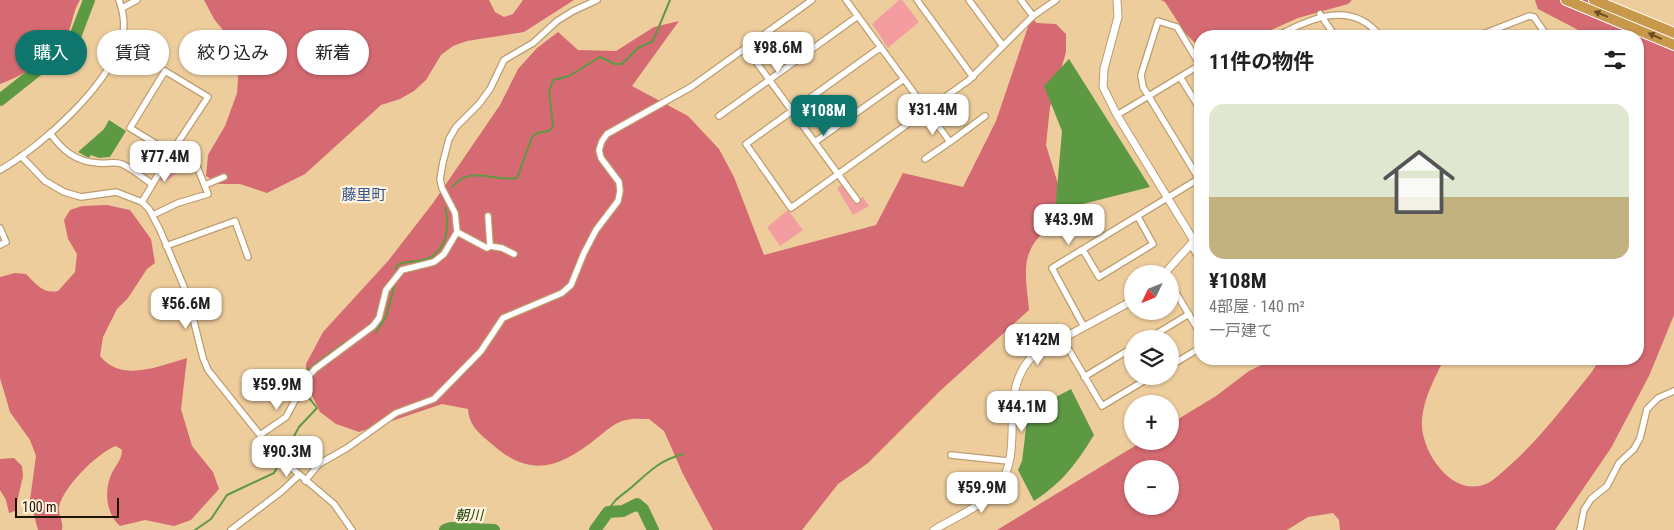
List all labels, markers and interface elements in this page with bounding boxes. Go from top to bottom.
one-way arrow [1593,10,1608,18]
chip: 購入 [15,30,87,75]
chip: 賃貸 [97,30,169,75]
chip: 絞り込み [179,30,287,75]
chip: 新着 [297,30,369,75]
pin: ¥98.6M [737,32,819,74]
one-way arrow [1648,32,1662,40]
text: ¥98.6M [754,38,802,57]
icon: filters [1601,46,1629,74]
text: 11件の物件 [1209,50,1314,74]
pin: ¥108M [789,94,859,137]
pin: ¥31.4M [892,94,974,136]
text: ¥31.4M [909,100,957,119]
text: ¥108M [802,101,846,120]
icon: home [1374,137,1464,227]
pin: ¥77.4M [124,140,206,183]
text: ¥77.4M [141,147,189,166]
district label: 藤里町 [341,186,387,204]
pin: ¥43.9M [1028,204,1110,246]
text: ¥43.9M [1045,210,1093,229]
north arrow [1124,265,1179,320]
map controls [1124,265,1179,515]
text: ¥108M [1209,269,1267,293]
pin: ¥56.6M [145,288,227,330]
text: ¥56.6M [162,294,210,313]
text: 4部屋 · 140 m² [1209,297,1305,316]
text: 一戸建て [1209,321,1273,340]
pin: ¥142M [1003,324,1073,366]
text: ¥142M [1016,330,1060,349]
button: layers [1124,330,1179,385]
pin: ¥59.9M [236,368,318,411]
text: ¥59.9M [253,375,301,394]
pin: ¥44.1M [981,390,1063,433]
button: + [1124,395,1179,450]
text: ¥44.1M [998,397,1046,416]
pin: ¥90.3M [246,436,328,478]
text: ¥90.3M [263,442,311,461]
button: − [1124,460,1179,515]
pin: ¥59.9M [941,472,1023,514]
text: ¥59.9M [958,478,1006,497]
scale bar [15,495,119,518]
text: 100 m [22,499,57,515]
water label: 朝川 [455,507,485,523]

